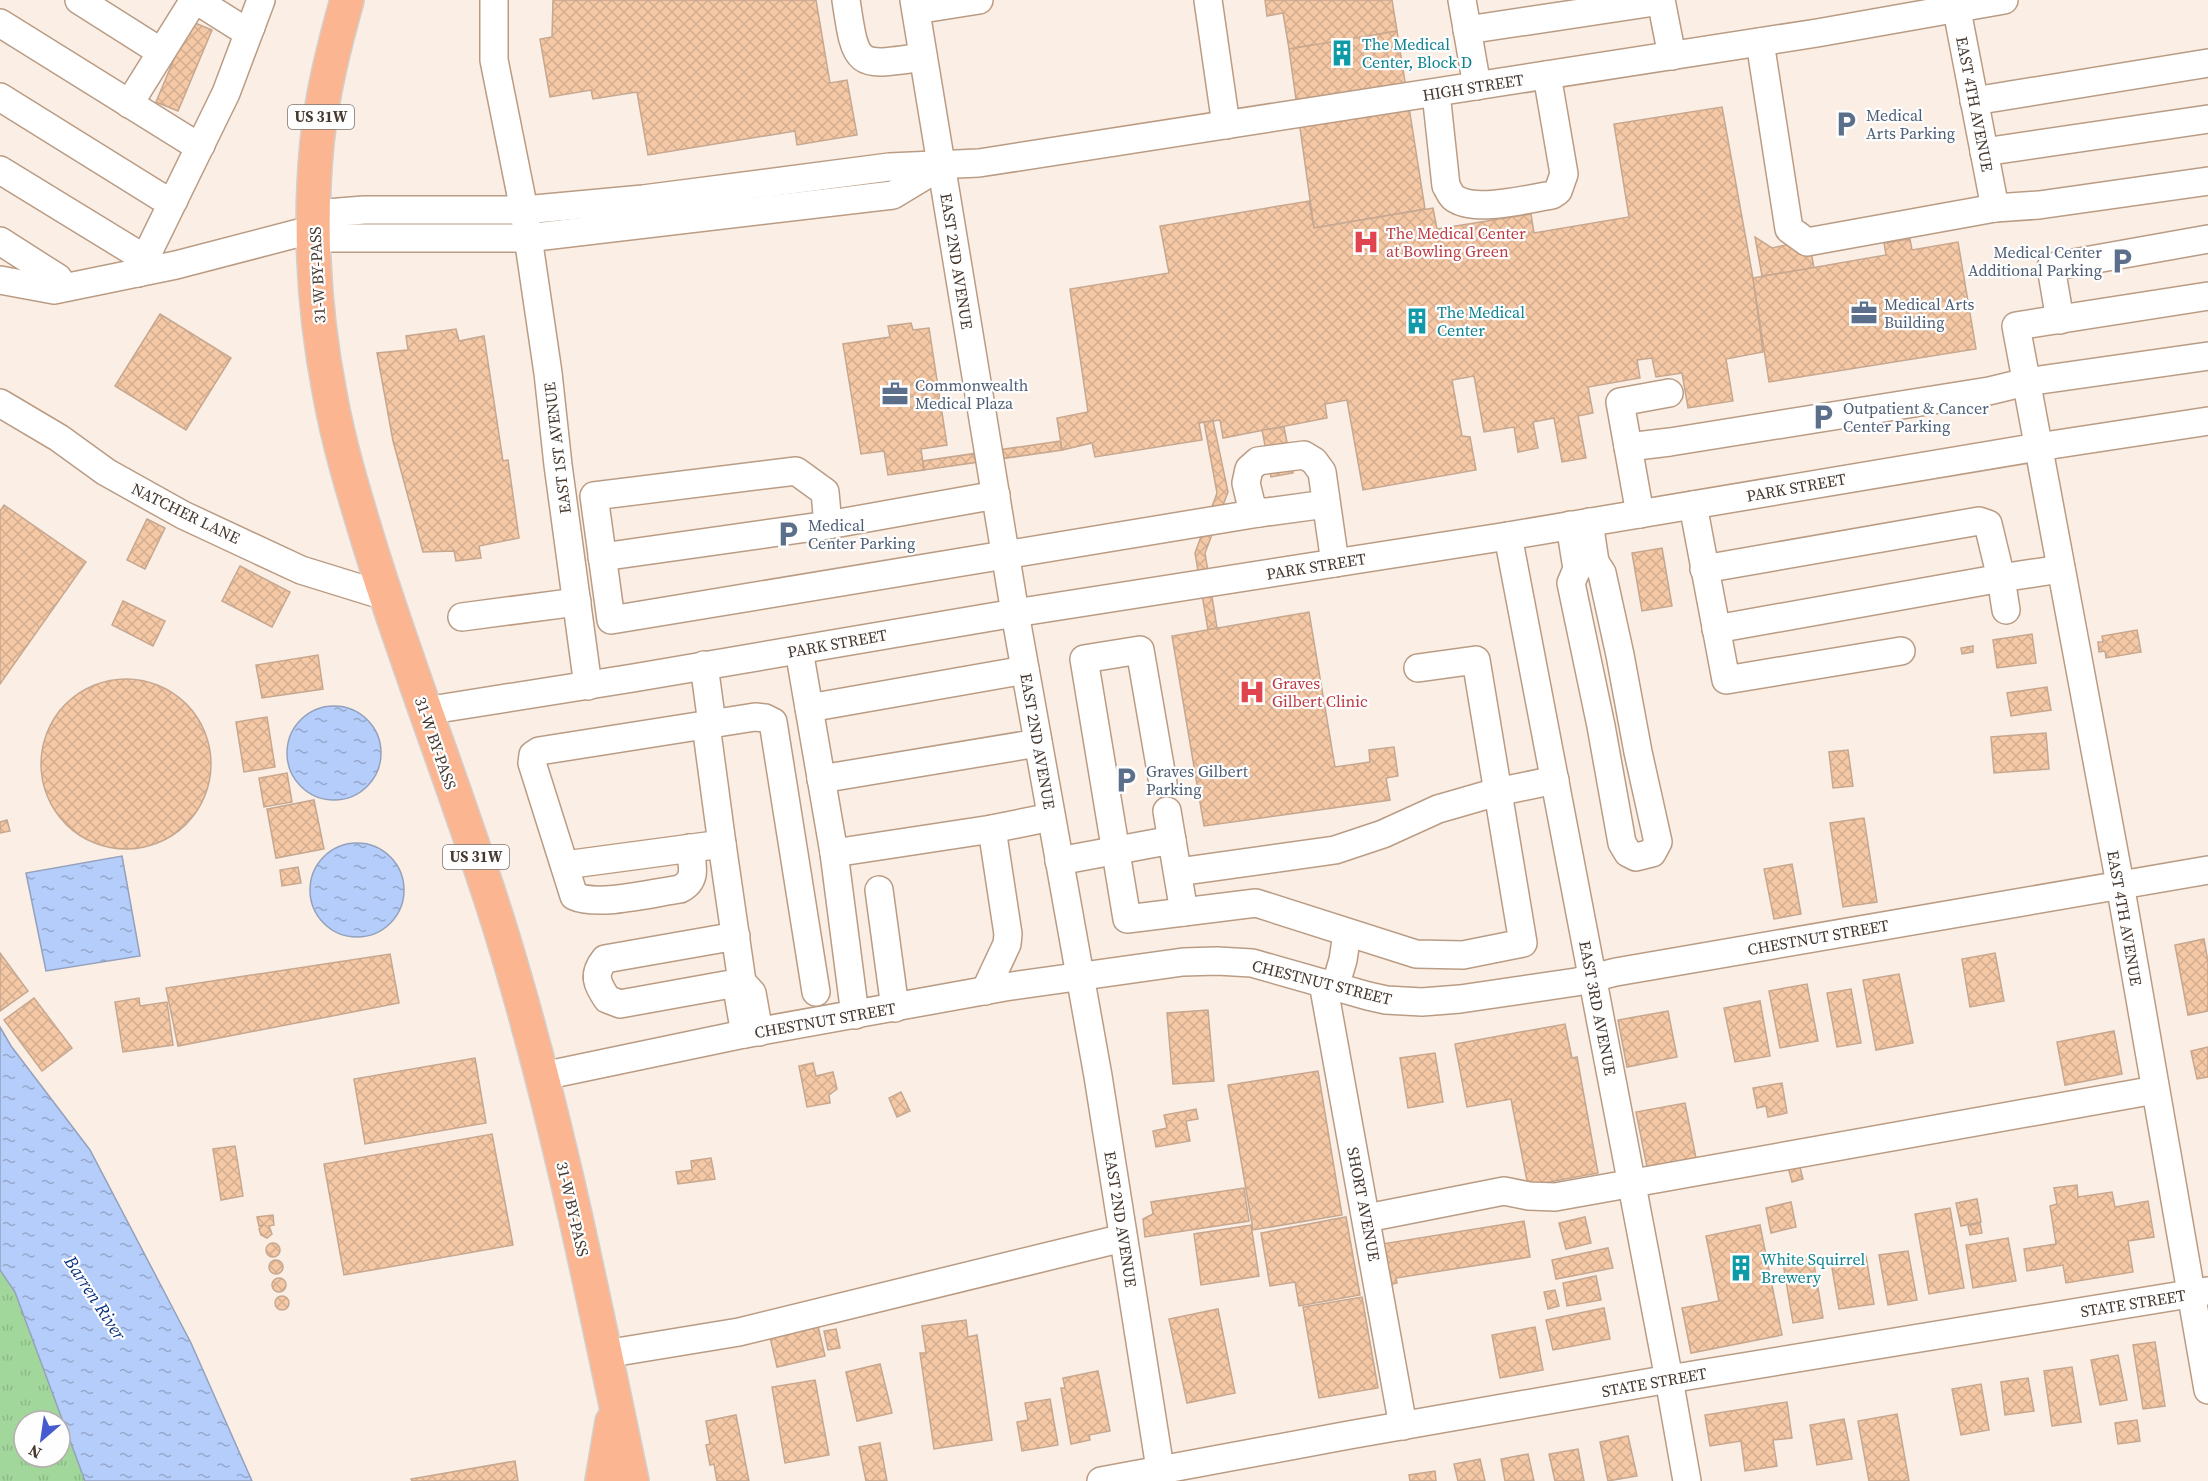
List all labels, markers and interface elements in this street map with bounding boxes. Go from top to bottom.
place label: The Medical Center, Block D [1362,33,1472,73]
street label: EAST 4TH AVENUE [1951,35,1999,174]
building icon: The Medical Center, Block D [1327,38,1357,68]
street label: HIGH STREET [1421,68,1526,106]
place label: Medical Arts Parking [1866,104,1955,144]
road number: US 31W [288,105,354,129]
parking icon: Medical Arts Parking [1831,109,1861,139]
street label: EAST 2ND AVENUE [935,191,979,331]
place label: The Medical Center at Bowling Green [1386,222,1526,262]
street label: 31-W BY-PASS [303,226,331,324]
hospital icon: The Medical Center at Bowling Green [1351,227,1381,257]
place label: Medical Center Additional Parking [1968,241,2102,281]
parking icon: Medical Center Additional Parking [2107,246,2137,276]
place label: Medical Arts Building [1884,293,1974,333]
office icon: Medical Arts Building [1849,298,1879,328]
place label: The Medical Center [1437,301,1525,341]
building icon: The Medical Center [1402,306,1432,336]
place label: Commonwealth Medical Plaza [915,374,1029,414]
office icon: Commonwealth Medical Plaza [880,379,910,409]
street label: EAST 1ST AVENUE [538,381,576,515]
place label: Outpatient & Cancer Center Parking [1843,397,1989,437]
parking icon: Outpatient & Cancer Center Parking [1808,402,1838,432]
street label: PARK STREET [1744,467,1848,507]
street label: NATCHER LANE [128,477,244,549]
place label: Medical Center Parking [808,514,915,554]
parking icon: Medical Center Parking [773,519,803,549]
street label: PARK STREET [1265,547,1368,585]
street label: PARK STREET [785,623,889,663]
street label: EAST 2ND AVENUE [1015,671,1061,811]
place label: Graves Gilbert Clinic [1272,672,1368,712]
hospital icon: Graves Gilbert Clinic [1237,677,1267,707]
street label: 31-W BY-PASS [410,694,462,792]
place label: Graves Gilbert Parking [1146,760,1249,800]
parking icon: Graves Gilbert Parking [1111,765,1141,795]
road number: US 31W [443,845,509,869]
street label: EAST 4TH AVENUE [2102,849,2148,988]
street label: CHESTNUT STREET [1746,914,1891,960]
street label: EAST 3RD AVENUE [1574,939,1622,1077]
street label: CHESTNUT STREET [1250,954,1394,1010]
street label: CHESTNUT STREET [753,997,898,1043]
street label: SHORT AVENUE [1342,1145,1386,1263]
street label: EAST 2ND AVENUE [1099,1149,1143,1289]
street label: 31-W BY-PASS [551,1159,595,1259]
place label: White Squirrel Brewery [1761,1248,1865,1288]
water label: Barren River [58,1250,133,1346]
building icon: White Squirrel Brewery [1726,1253,1756,1283]
street label: STATE STREET [2079,1284,2188,1322]
street label: STATE STREET [1600,1362,1709,1402]
north arrow [12,1409,72,1469]
text: N [24,1440,45,1465]

